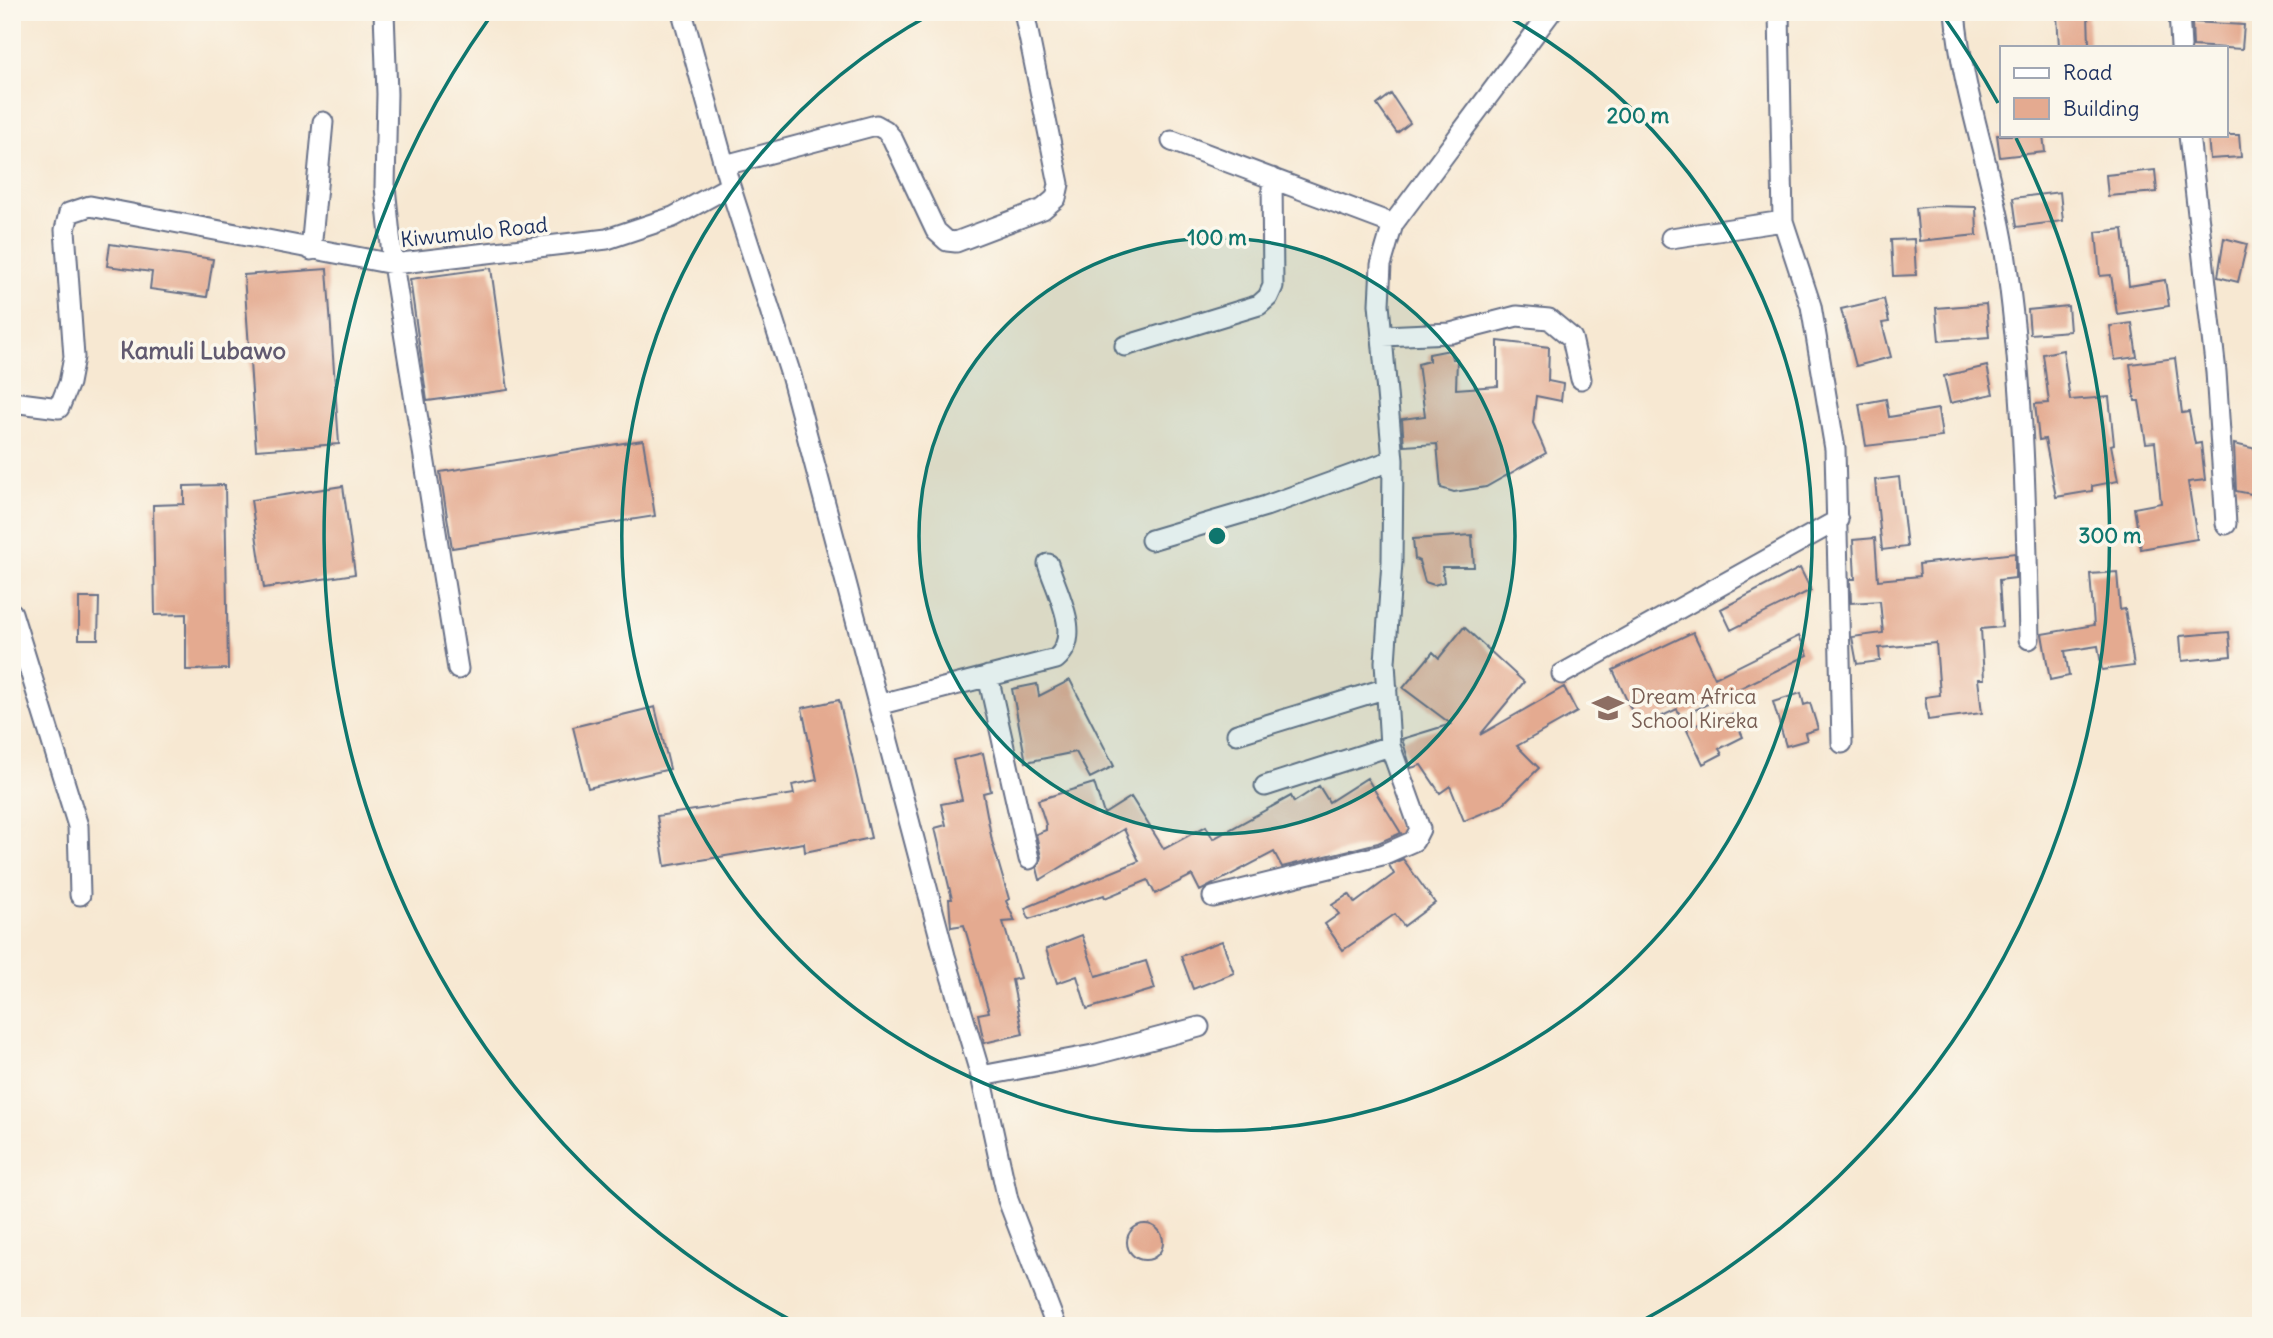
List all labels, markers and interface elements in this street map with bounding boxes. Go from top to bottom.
legend [2000,46,2228,136]
text: Road [2063,59,2112,86]
text: Building [2063,95,2139,122]
text: 200 m [1607,102,1670,129]
street label: Kiwumulo Road [399,211,549,253]
text: 100 m [1187,224,1247,251]
district label: Kamuli Lubawo [120,335,286,365]
text: 300 m [2079,522,2142,549]
centre of rings [1205,524,1229,548]
place label: Dream Africa School Kireka [1631,683,1758,734]
school or university icon: Dream Africa School Kireka [1591,691,1625,725]

